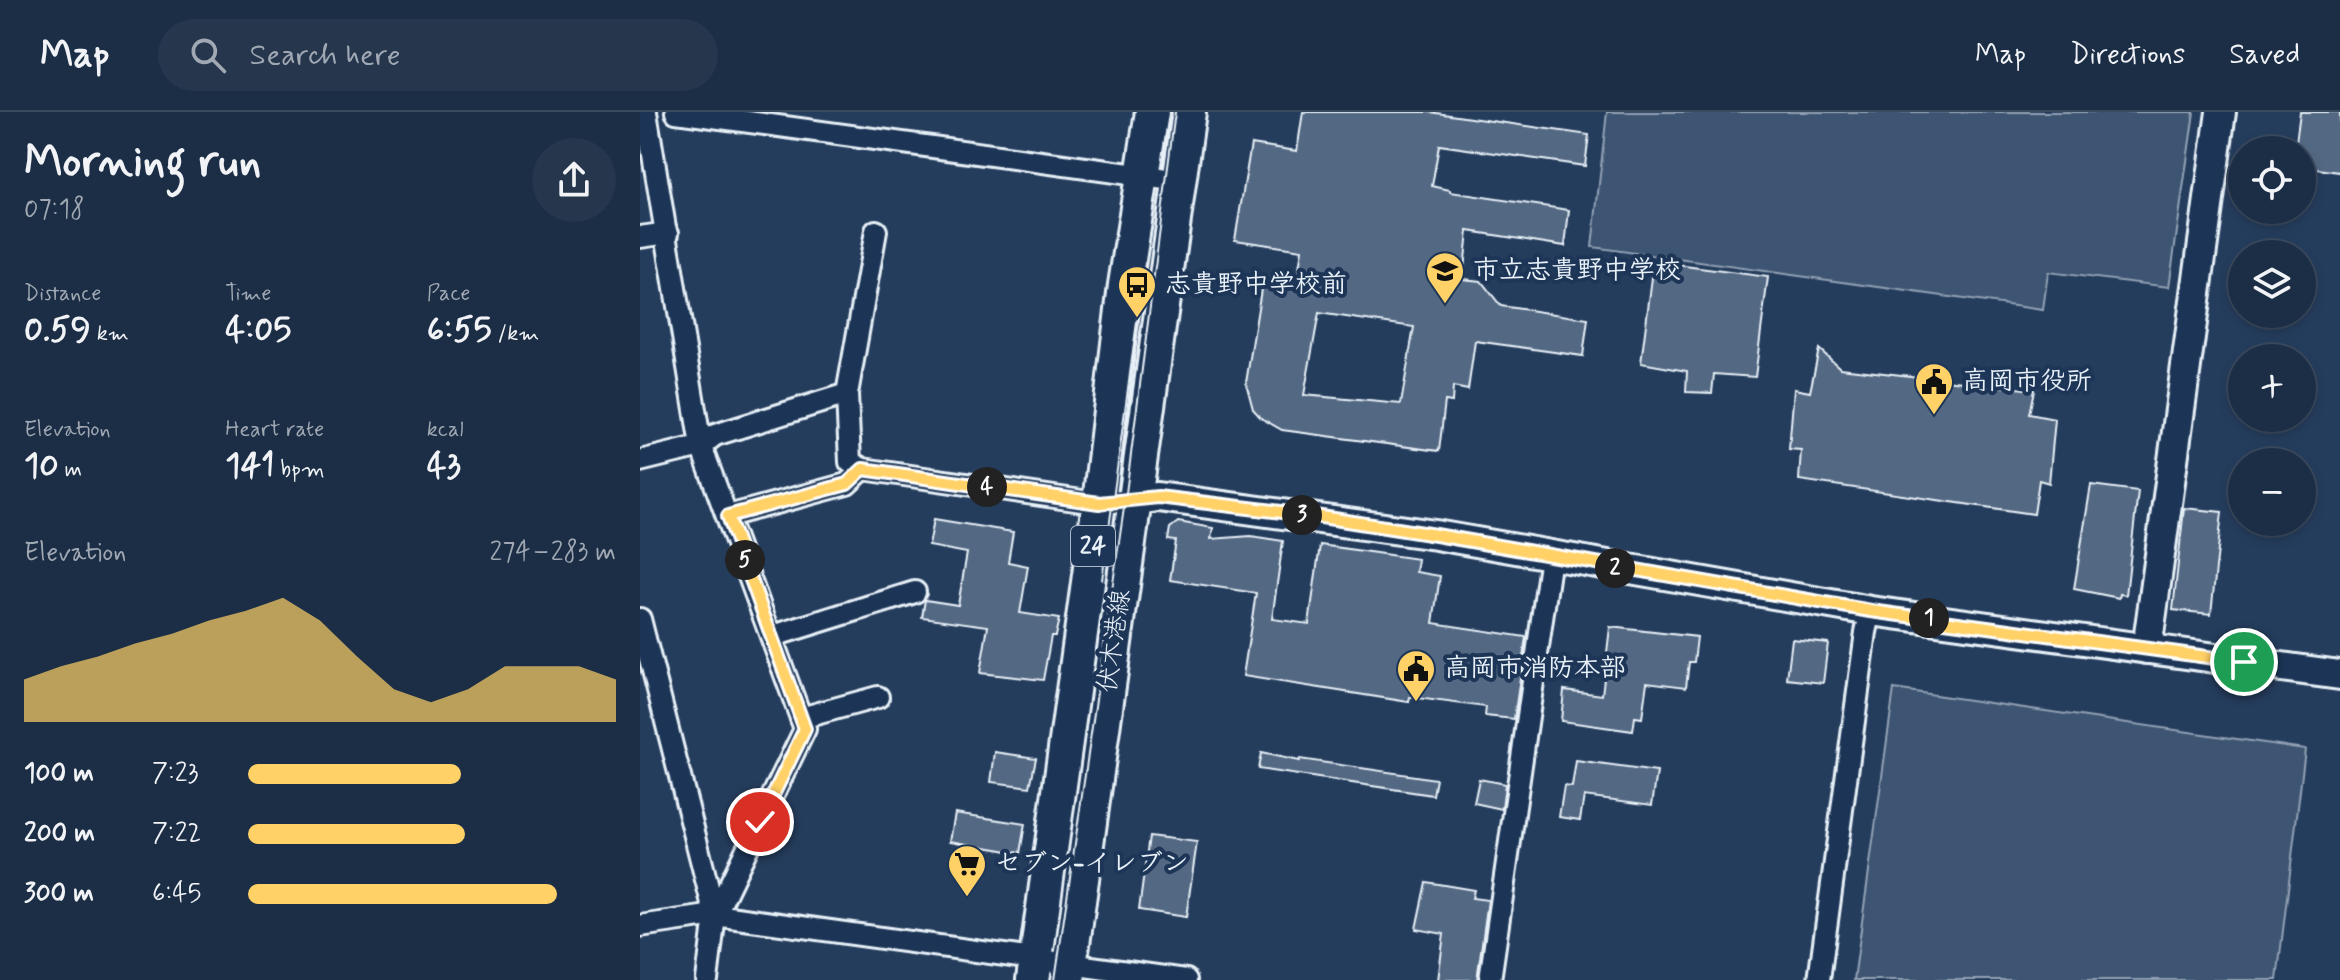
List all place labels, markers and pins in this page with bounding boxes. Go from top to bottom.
school or university icon: 市立志貴野中学校 [1424,250,1466,305]
place label: 市立志貴野中学校 [1473,254,1681,288]
bus stop icon: 志貴野中学校前 [1116,264,1158,319]
place label: 志貴野中学校前 [1165,268,1347,302]
public building icon: 高岡市役所 [1913,361,1955,416]
place label: 高岡市役所 [1962,365,2092,399]
pin: 4 [967,467,1007,507]
pin: 3 [1282,495,1322,535]
pin: 5 [725,540,765,580]
pin: 2 [1595,548,1635,588]
pin: 1 [1909,598,1949,638]
pin [2210,628,2278,696]
public building icon: 高岡市消防本部 [1395,648,1437,703]
place label: 高岡市消防本部 [1444,652,1626,686]
pin [726,788,794,856]
supermarket icon: セブン-イレブン [946,843,988,898]
place label: セブン-イレブン [995,847,1189,881]

